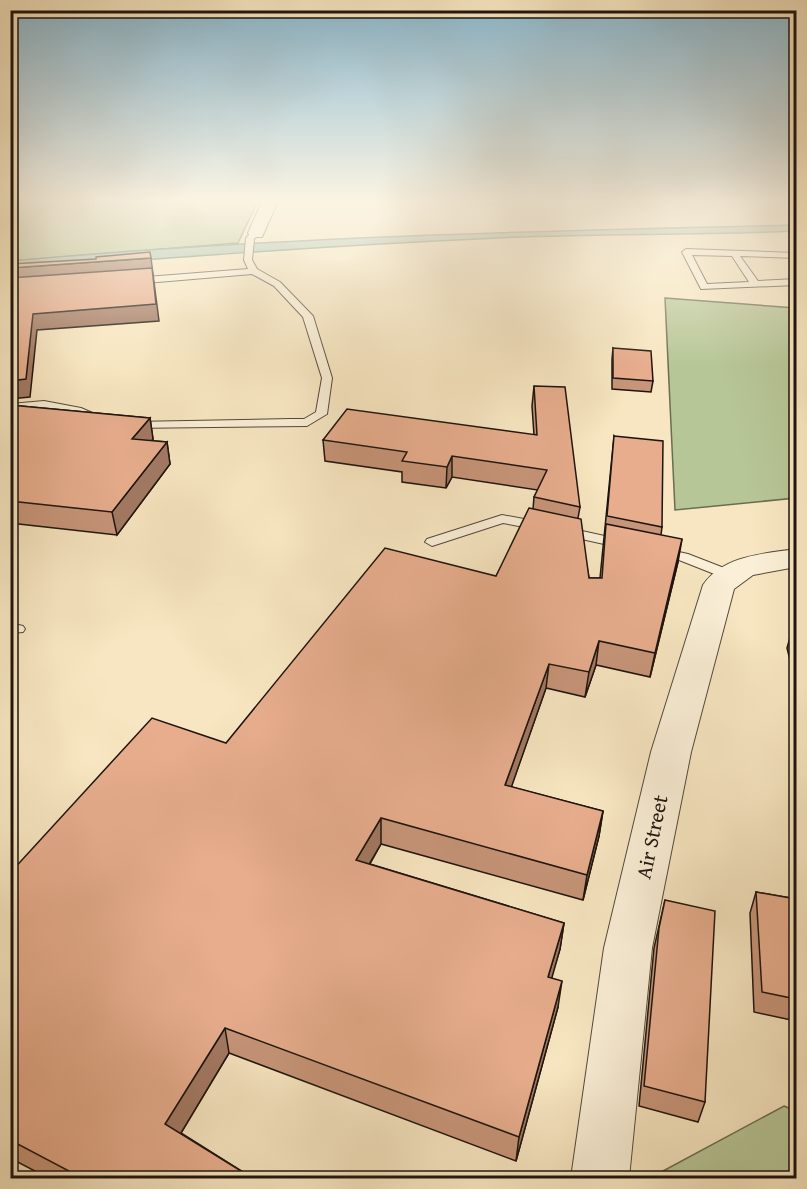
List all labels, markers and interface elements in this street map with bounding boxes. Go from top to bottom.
street label: Air Street [628,792,676,882]

